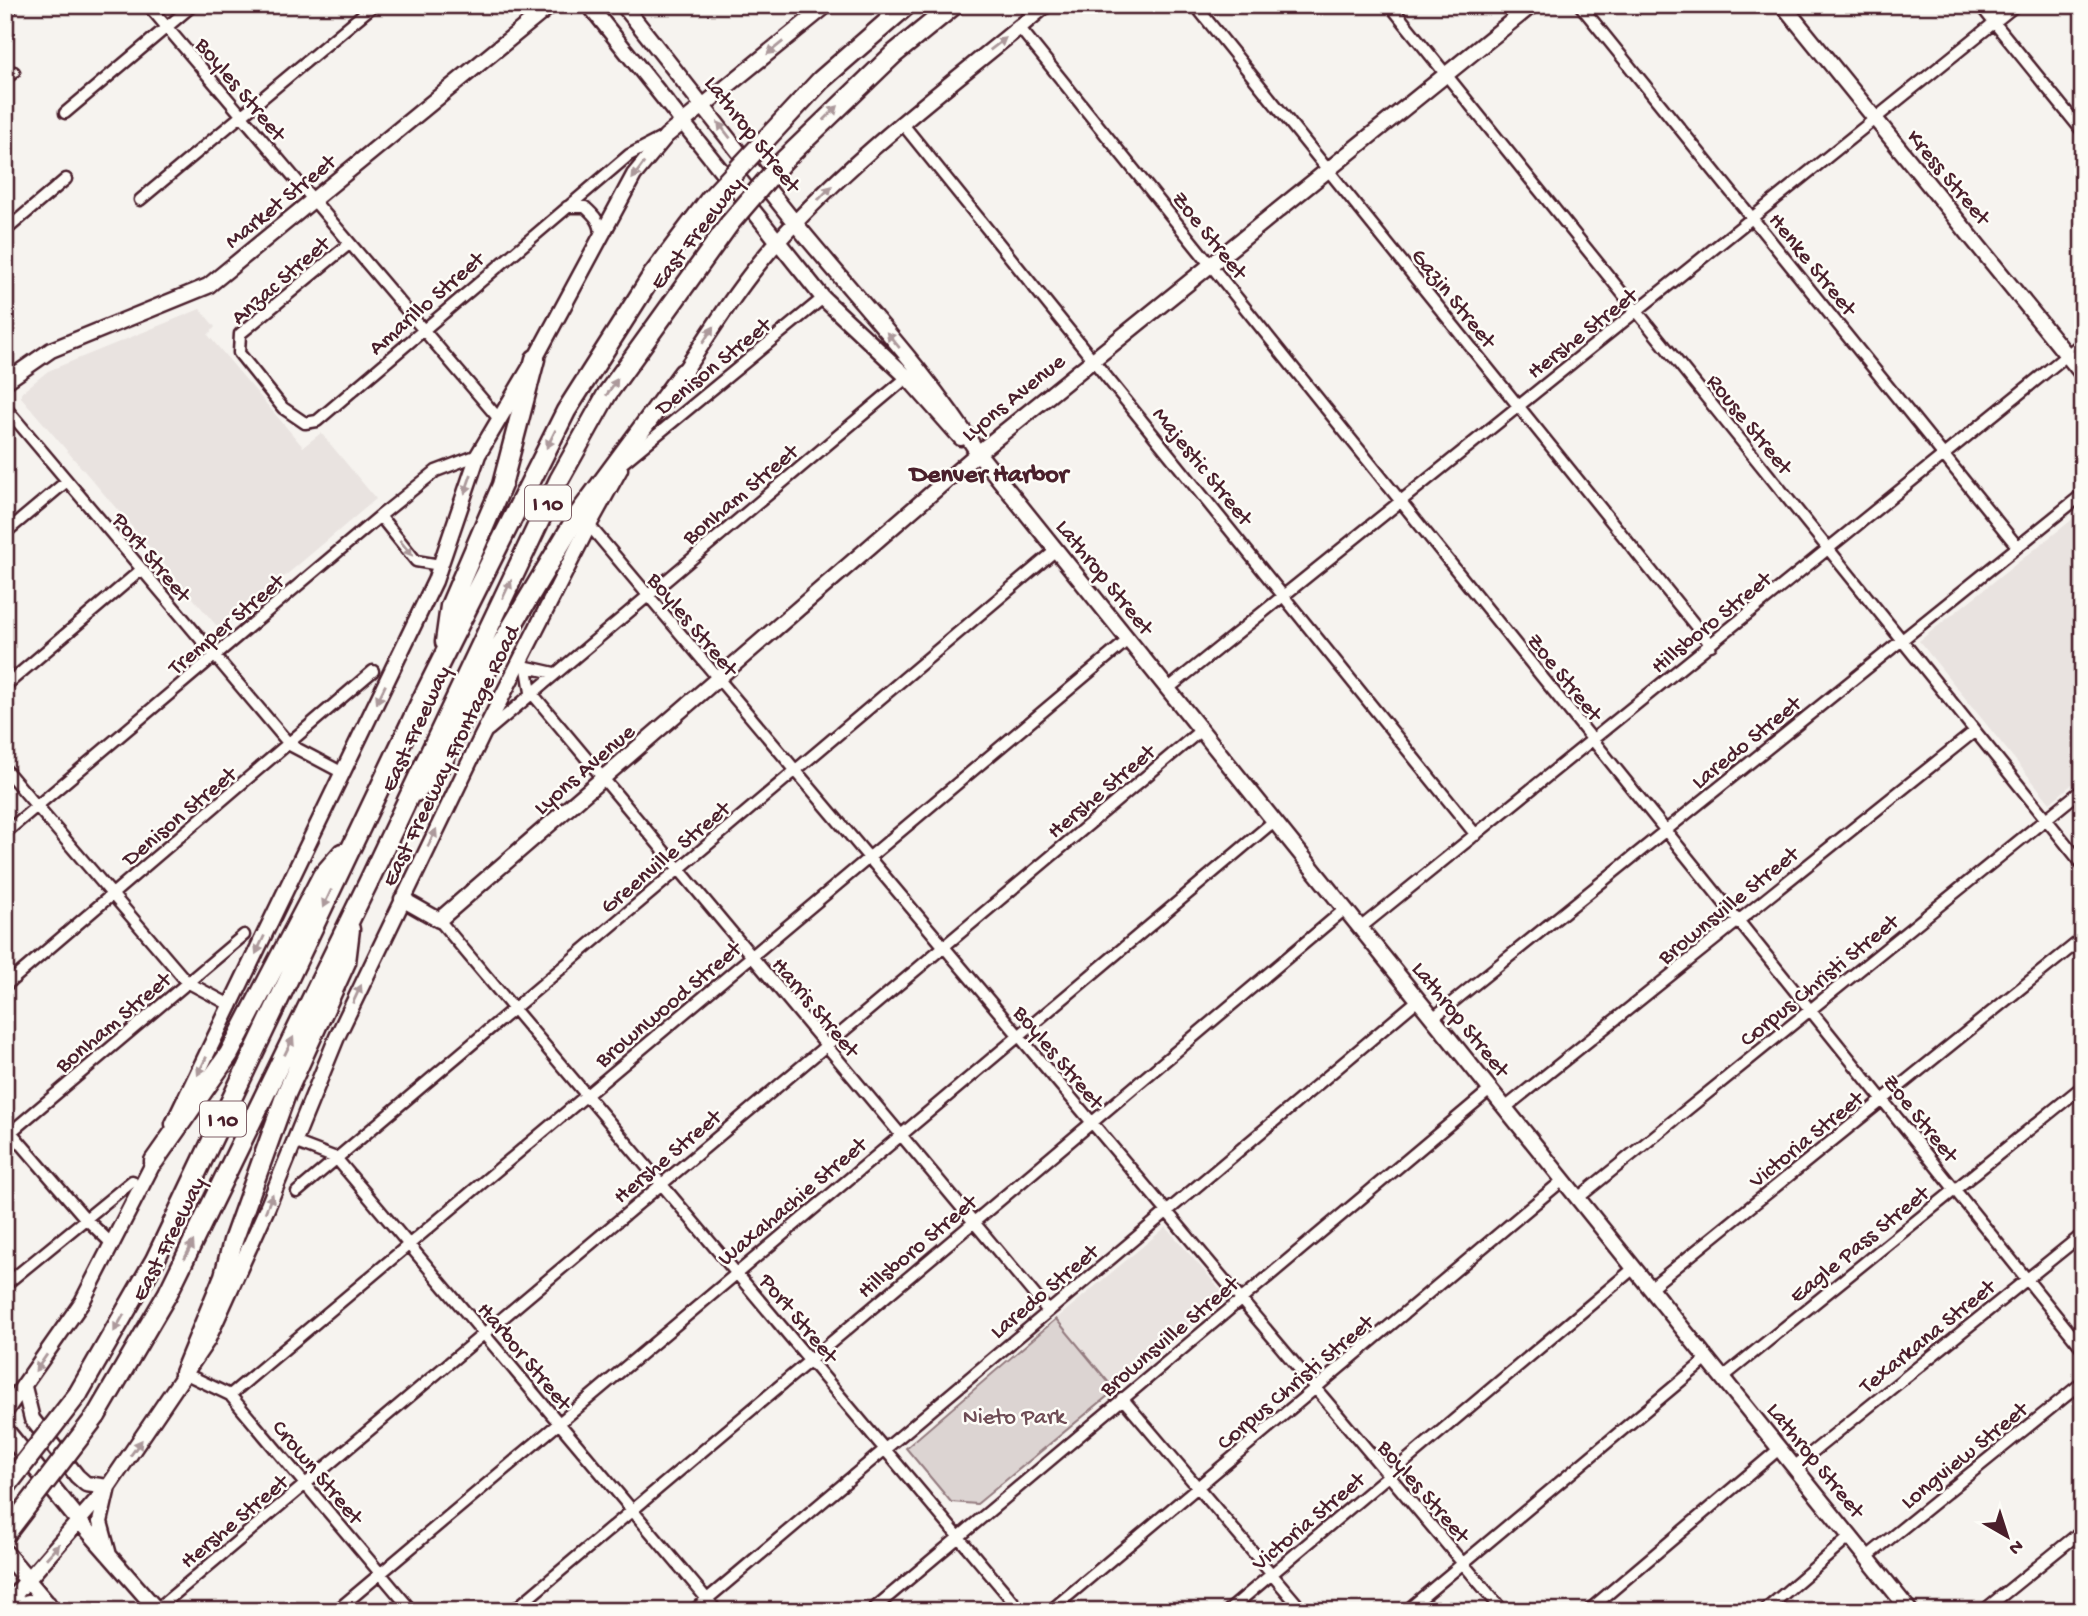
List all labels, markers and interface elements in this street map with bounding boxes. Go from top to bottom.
street label: Boyles Street [187,32,292,149]
one-way arrow [988,37,1006,52]
one-way arrow [766,41,784,56]
street label: Lathrop Street [697,71,806,200]
one-way arrow [823,105,840,122]
one-way arrow [717,121,731,139]
street label: Kress Street [1900,125,1996,233]
street label: Market Street [220,149,343,256]
one-way arrow [631,162,645,180]
street label: East Freeway [645,172,750,296]
one-way arrow [817,184,834,201]
street label: Zoe Street [1165,187,1253,287]
street label: Henke Street [1762,208,1862,323]
street label: Anzac Street [226,230,337,332]
street label: Gazin Street [1404,244,1502,356]
street label: Amarillo Street [364,246,492,362]
street label: Hershe Street [1523,282,1645,386]
street label: Denison Street [649,312,779,424]
one-way arrow [701,326,715,344]
one-way arrow [885,332,900,350]
street label: Lyons Avenue [957,348,1072,449]
street label: Rouse Street [1699,369,1798,482]
one-way arrow [605,378,619,396]
street label: Majestic Street [1145,402,1258,533]
one-way arrow [546,430,558,450]
street label: Bonham Street [677,438,806,553]
district label: Denver Harbor [908,461,1071,492]
one-way arrow [462,474,473,495]
road number: I 10 [525,486,571,520]
street label: Port Street [104,507,197,610]
street label: Lathrop Street [1048,515,1159,643]
one-way arrow [398,539,413,557]
street label: Hillsboro Street [1646,566,1779,681]
street label: Boyles Street [639,567,744,684]
street label: Tremper Street [162,568,292,683]
one-way arrow [502,578,513,599]
street label: East Freeway Frontage Road [377,620,528,891]
street label: Zoe Street [1520,629,1608,729]
street label: East Freeway [376,662,458,797]
one-way arrow [376,684,387,704]
street label: Laredo Street [1687,690,1809,796]
street label: Lyons Avenue [529,718,642,822]
street label: Hershe Street [1043,739,1163,846]
street label: Denison Street [116,761,244,875]
street label: Greenville Street [596,795,738,921]
one-way arrow [427,828,438,848]
street label: Brownsville Street [1653,841,1806,972]
one-way arrow [321,889,333,909]
street label: Corpus Christi Street [1735,908,1906,1054]
one-way arrow [254,935,266,955]
street label: Brownwood Street [590,936,749,1075]
street label: Harris Street [765,953,865,1065]
street label: Lathrop Street [1404,957,1515,1085]
street label: Bonham Street [50,966,179,1081]
one-way arrow [352,984,363,1004]
street label: Boyles Street [1005,1000,1110,1117]
one-way arrow [283,1036,295,1056]
one-way arrow [196,1056,207,1076]
street label: Zoe Street [1876,1070,1964,1170]
street label: Victoria Street [1744,1085,1871,1196]
road number: I 10 [200,1102,246,1136]
street label: Hershe Street [609,1104,729,1211]
street label: Waxahachie Street [713,1131,874,1273]
street label: East Freeway [127,1173,213,1306]
street label: Eagle Pass Street [1785,1180,1937,1310]
street label: Hillsboro Street [853,1189,985,1305]
one-way arrow [264,1193,275,1214]
street label: Laredo Street [985,1238,1106,1346]
one-way arrow [184,1240,195,1260]
street label: Port Street [751,1268,844,1371]
street label: Brownsville Street [1095,1271,1246,1404]
street label: Texarkana Street [1853,1274,2003,1402]
street label: Harbor Street [470,1298,577,1418]
street label: Corpus Christi Street [1212,1309,1381,1457]
one-way arrow [113,1313,125,1332]
one-way arrow [34,1354,48,1372]
street label: Longview Street [1896,1396,2036,1516]
street label: Lathrop Street [1759,1398,1870,1526]
park label: Nieto Park [963,1405,1068,1432]
street label: Crown Street [265,1416,369,1532]
street label: Boyles Street [1370,1435,1475,1550]
one-way arrow [129,1439,143,1457]
street label: Victoria Street [1246,1466,1373,1579]
street label: Hershe Street [176,1469,296,1576]
north arrow [1972,1500,2042,1570]
text: N [2003,1534,2028,1559]
one-way arrow [45,1542,61,1559]

